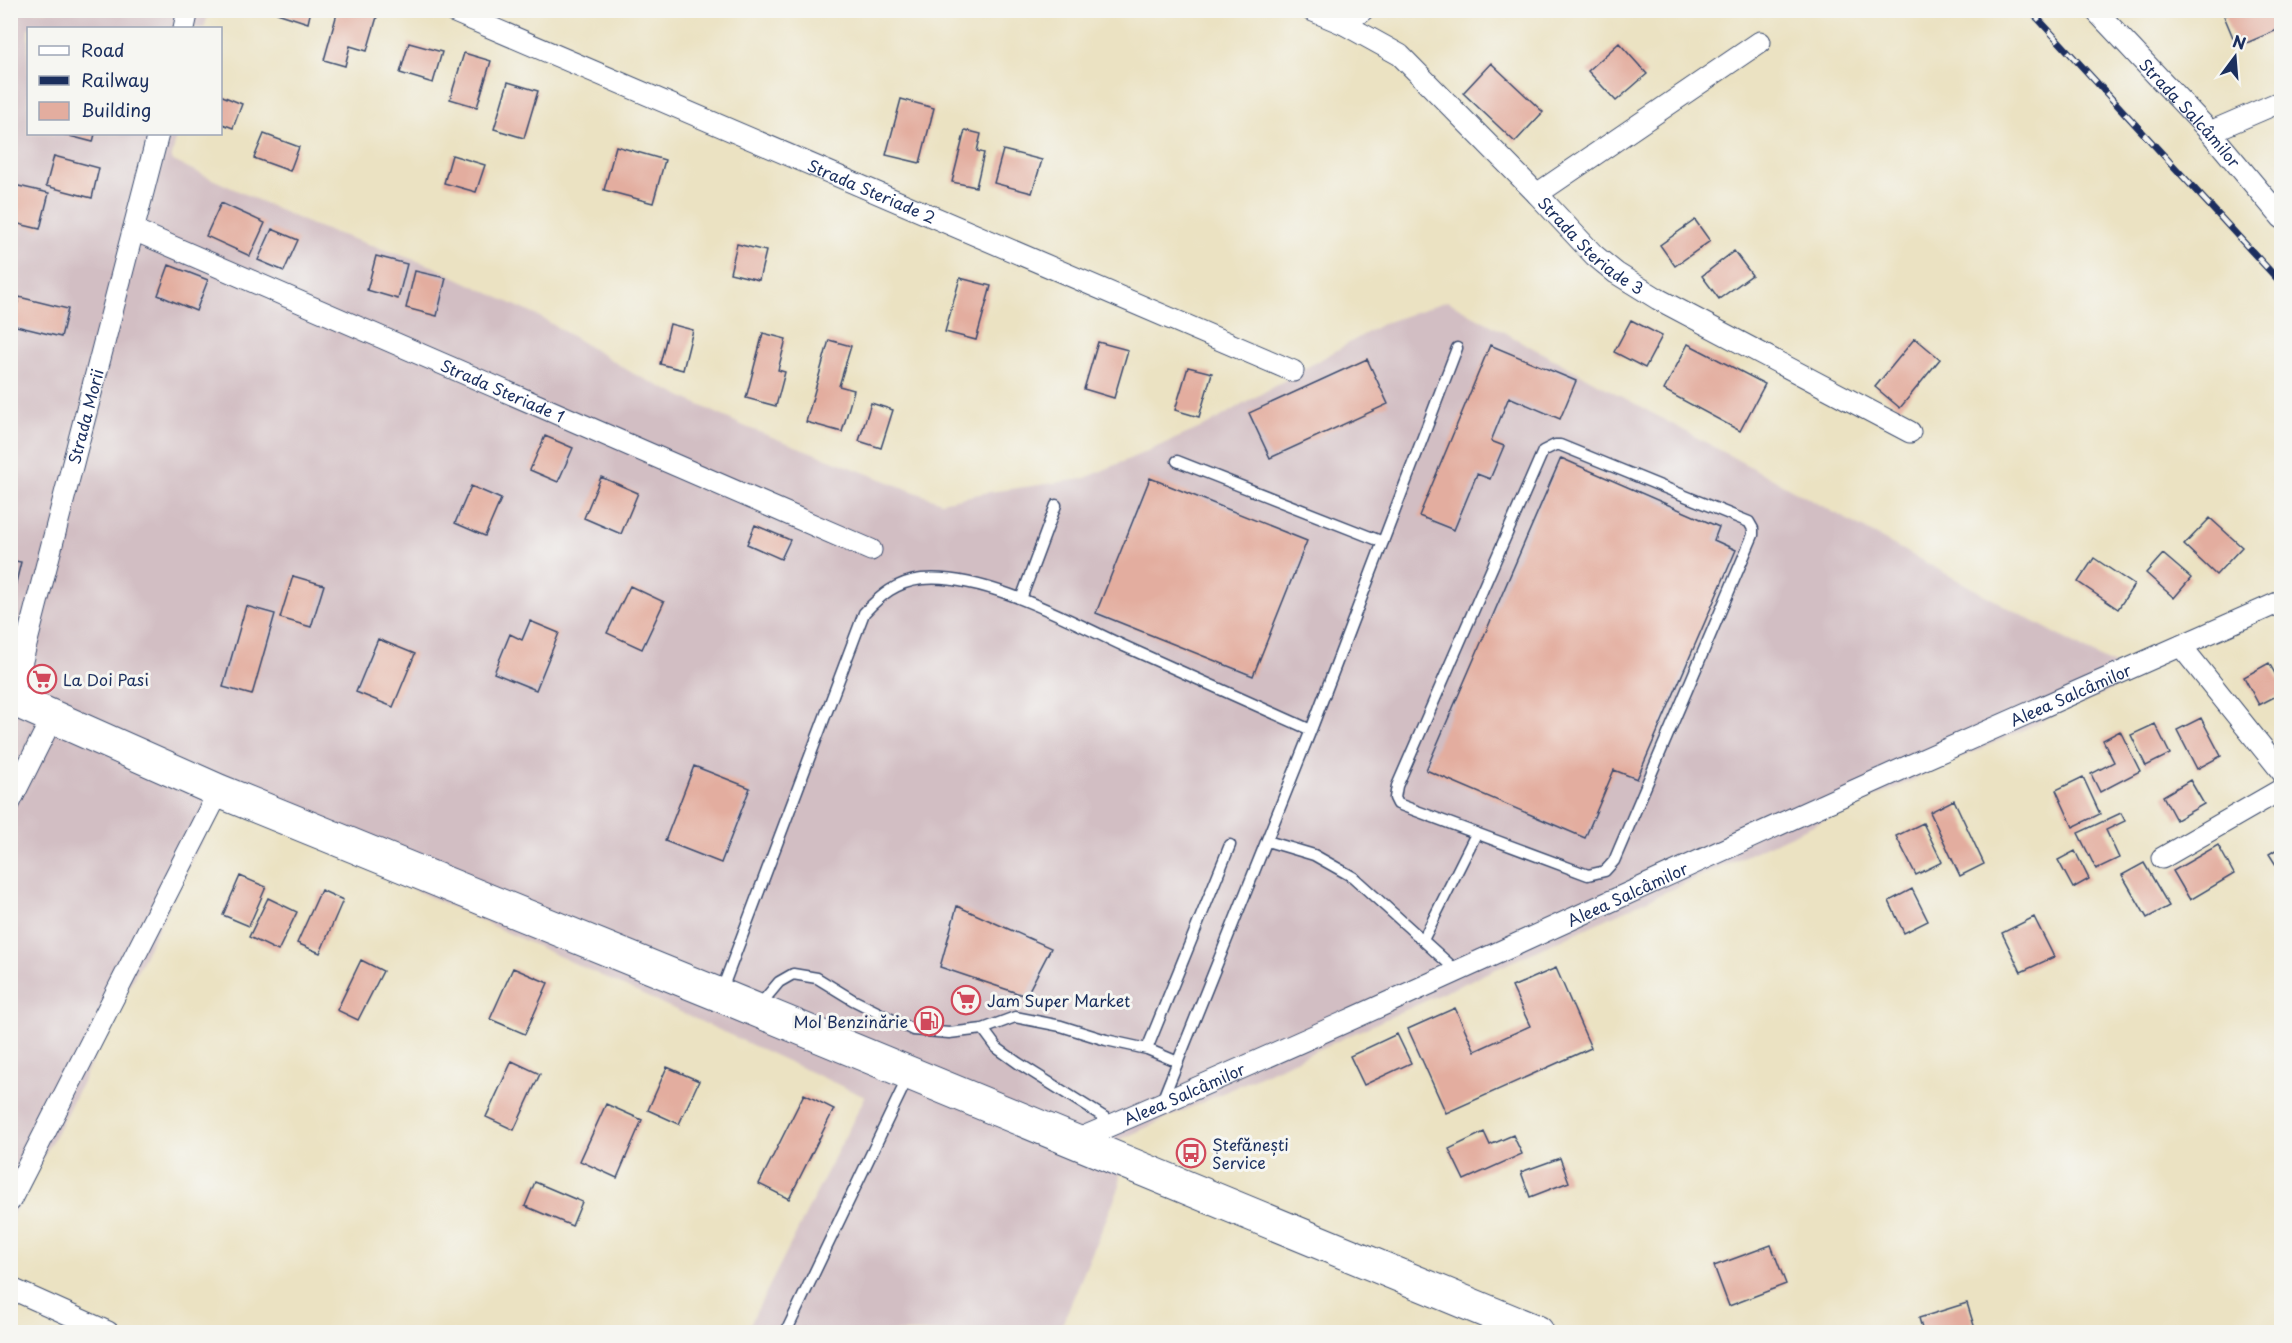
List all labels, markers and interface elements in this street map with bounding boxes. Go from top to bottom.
legend [27,27,222,135]
north arrow [2205,27,2265,87]
text: N [2230,28,2249,55]
text: Road [81,36,125,63]
street label: Strada Salcâmilor [2134,53,2247,173]
text: Railway [81,66,149,93]
text: Building [81,96,151,123]
street label: Strada Steriade 2 [804,153,940,229]
street label: Strada Steriade 3 [1533,191,1649,300]
street label: Strada Steriade 1 [437,353,569,428]
street label: Strada Morii [61,366,109,466]
street label: Aleea Salcâmilor [2006,657,2135,732]
supermarket icon: La Doi Pasi [26,663,58,695]
place label: La Doi Pasi [63,667,149,691]
street label: Aleea Salcâmilor [1563,856,1692,932]
supermarket icon: Jam Super Market [950,984,982,1016]
place label: Jam Super Market [987,988,1130,1012]
fuel station icon: Mol Benzinărie [913,1005,945,1037]
place label: Mol Benzinărie [794,1009,908,1033]
street label: Aleea Salcâmilor [1120,1056,1249,1130]
place label: Ștefănești Service [1212,1132,1289,1174]
bus stop icon: Ștefănești Service [1175,1137,1207,1169]

